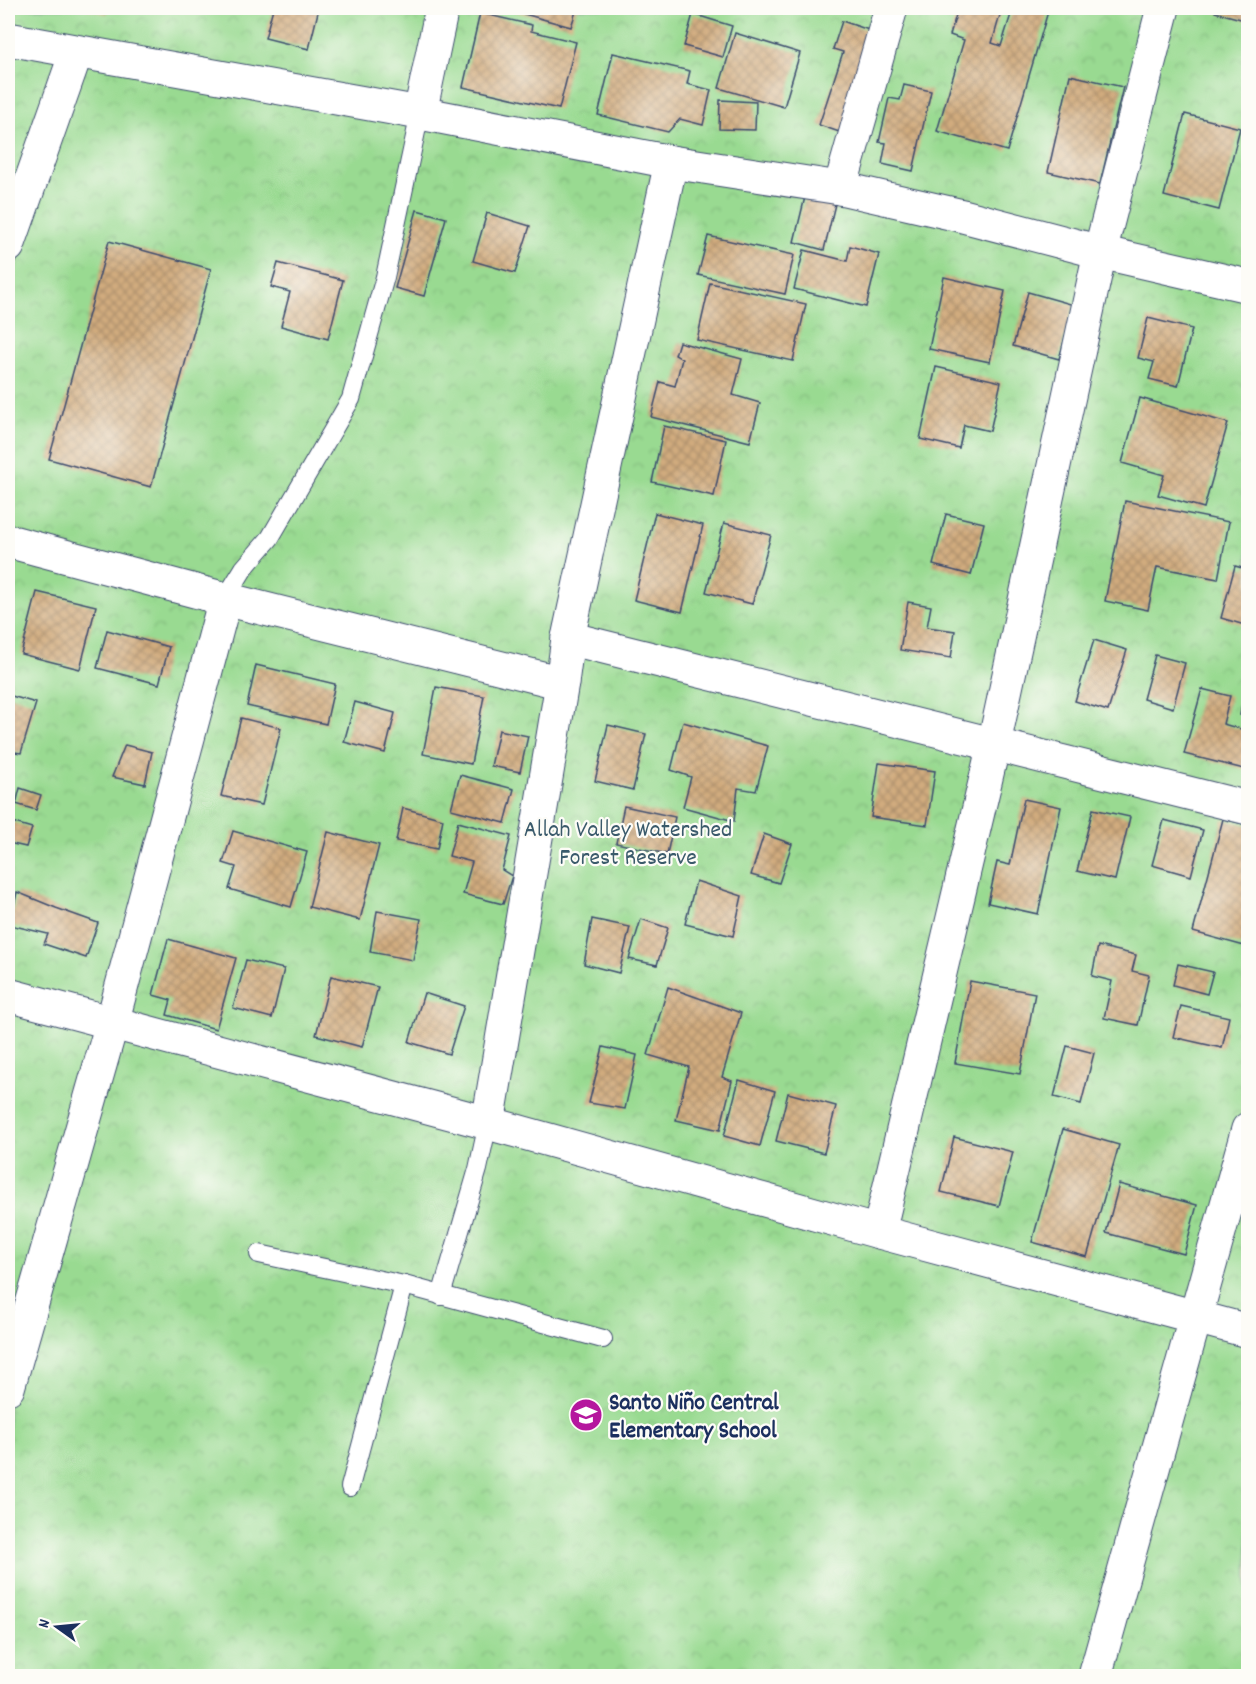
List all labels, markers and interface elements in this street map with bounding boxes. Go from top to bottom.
park label: Allah Valley Watershed Forest Reserve [524,814,732,876]
place label: Santo Niño Central Elementary School [609,1387,779,1449]
school or university icon: Santo Niño Central Elementary School [568,1397,604,1433]
north arrow [27,1597,87,1657]
text: N [33,1617,57,1631]

